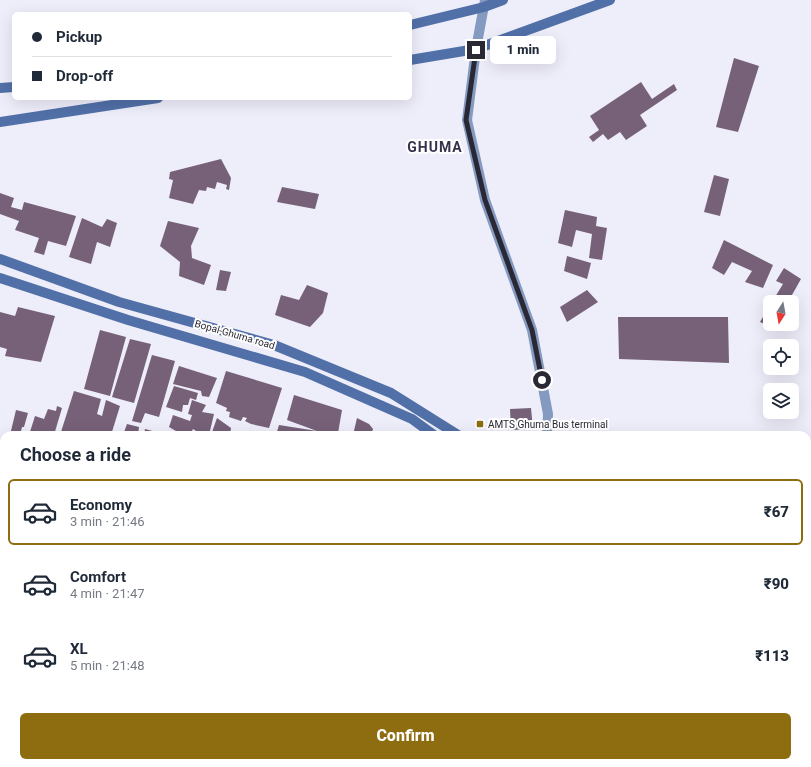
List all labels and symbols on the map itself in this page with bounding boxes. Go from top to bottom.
callout: 1 min [490,36,556,64]
route end [467,41,485,59]
district label: GHUMA [407,139,463,155]
north arrow [763,295,799,331]
street label: Bopal-Ghuma road [194,318,276,351]
route start [533,371,551,389]
marker: AMTS Ghuma Bus terminal [475,419,485,429]
place label: AMTS Ghuma Bus terminal [488,419,608,430]

